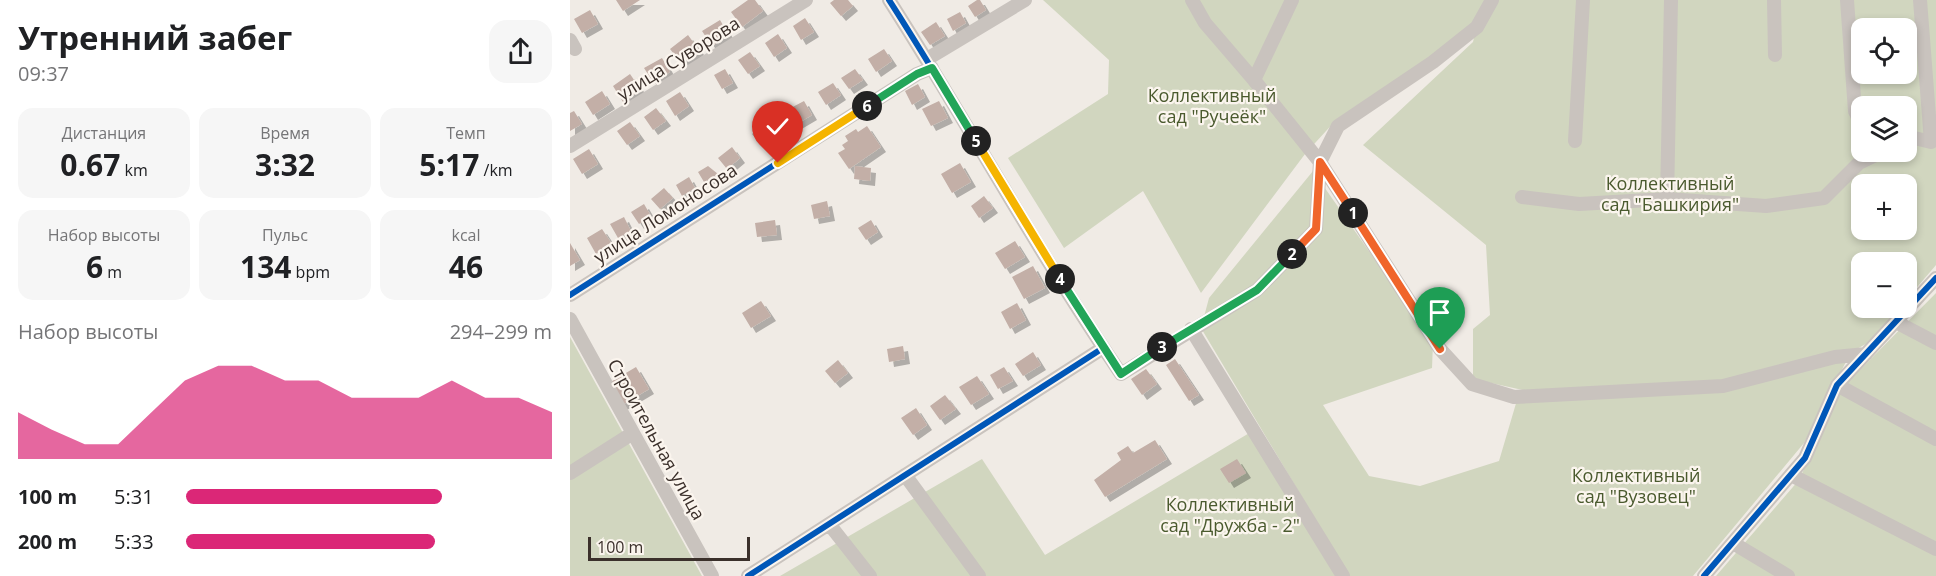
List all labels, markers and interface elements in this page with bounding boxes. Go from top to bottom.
street label: улица Суворова [612,11,744,105]
text: Утренний забег [18,15,292,60]
map controls [1851,18,1917,318]
button: locate [1851,18,1917,84]
button: share [489,20,552,83]
text: 09:37 [18,60,69,87]
park label: Коллективный сад "Ручеёк" [1148,83,1276,128]
pin: 6 [852,91,882,121]
text: 6 [862,95,872,117]
button: layers [1851,96,1917,162]
pin [752,101,803,163]
icon: check [761,110,794,143]
text: Дистанция [62,122,146,144]
text: Время [260,122,310,144]
text: Темп [446,122,486,144]
pin: 5 [961,126,991,156]
text: 5 [971,130,981,152]
text: 0.67 [60,144,120,185]
text: 3:32 [255,144,315,185]
text: 5:17 [419,144,479,185]
street label: улица Ломоносова [589,158,741,268]
text: km [120,159,148,181]
text: /km [479,159,513,181]
park label: Коллективный сад "Башкирия" [1601,171,1739,216]
button: + [1851,174,1917,240]
pin: 1 [1338,198,1368,228]
text: 1 [1348,202,1358,224]
text: Набор высоты [48,224,160,246]
text: Пульс [262,224,308,246]
text: kcal [452,224,481,246]
pin: 2 [1277,239,1307,269]
text: 2 [1287,243,1297,265]
text: 6 [86,246,103,287]
text: 134 [240,246,291,287]
text: 46 [449,246,483,287]
button: − [1851,252,1917,318]
text: m [103,261,122,283]
text: bpm [291,261,330,283]
pin: 4 [1045,264,1075,294]
text: 4 [1055,268,1065,290]
pin [1414,287,1465,349]
icon: arrive [1423,296,1456,329]
text: Набор высоты [18,318,158,345]
text: 294–299 m [450,318,552,345]
pin: 3 [1147,332,1177,362]
text: 3 [1157,336,1167,358]
street label: Строительная улица [603,354,711,524]
park label: Коллективный сад "Вузовец" [1572,463,1700,508]
text: 100 m [18,483,77,510]
text: 5:31 [114,483,154,510]
park label: Коллективный сад "Дружба - 2" [1160,492,1300,537]
text: 200 m [18,528,77,555]
text: 5:33 [114,528,154,555]
scale bar [588,534,750,562]
text: 100 m [597,536,643,558]

